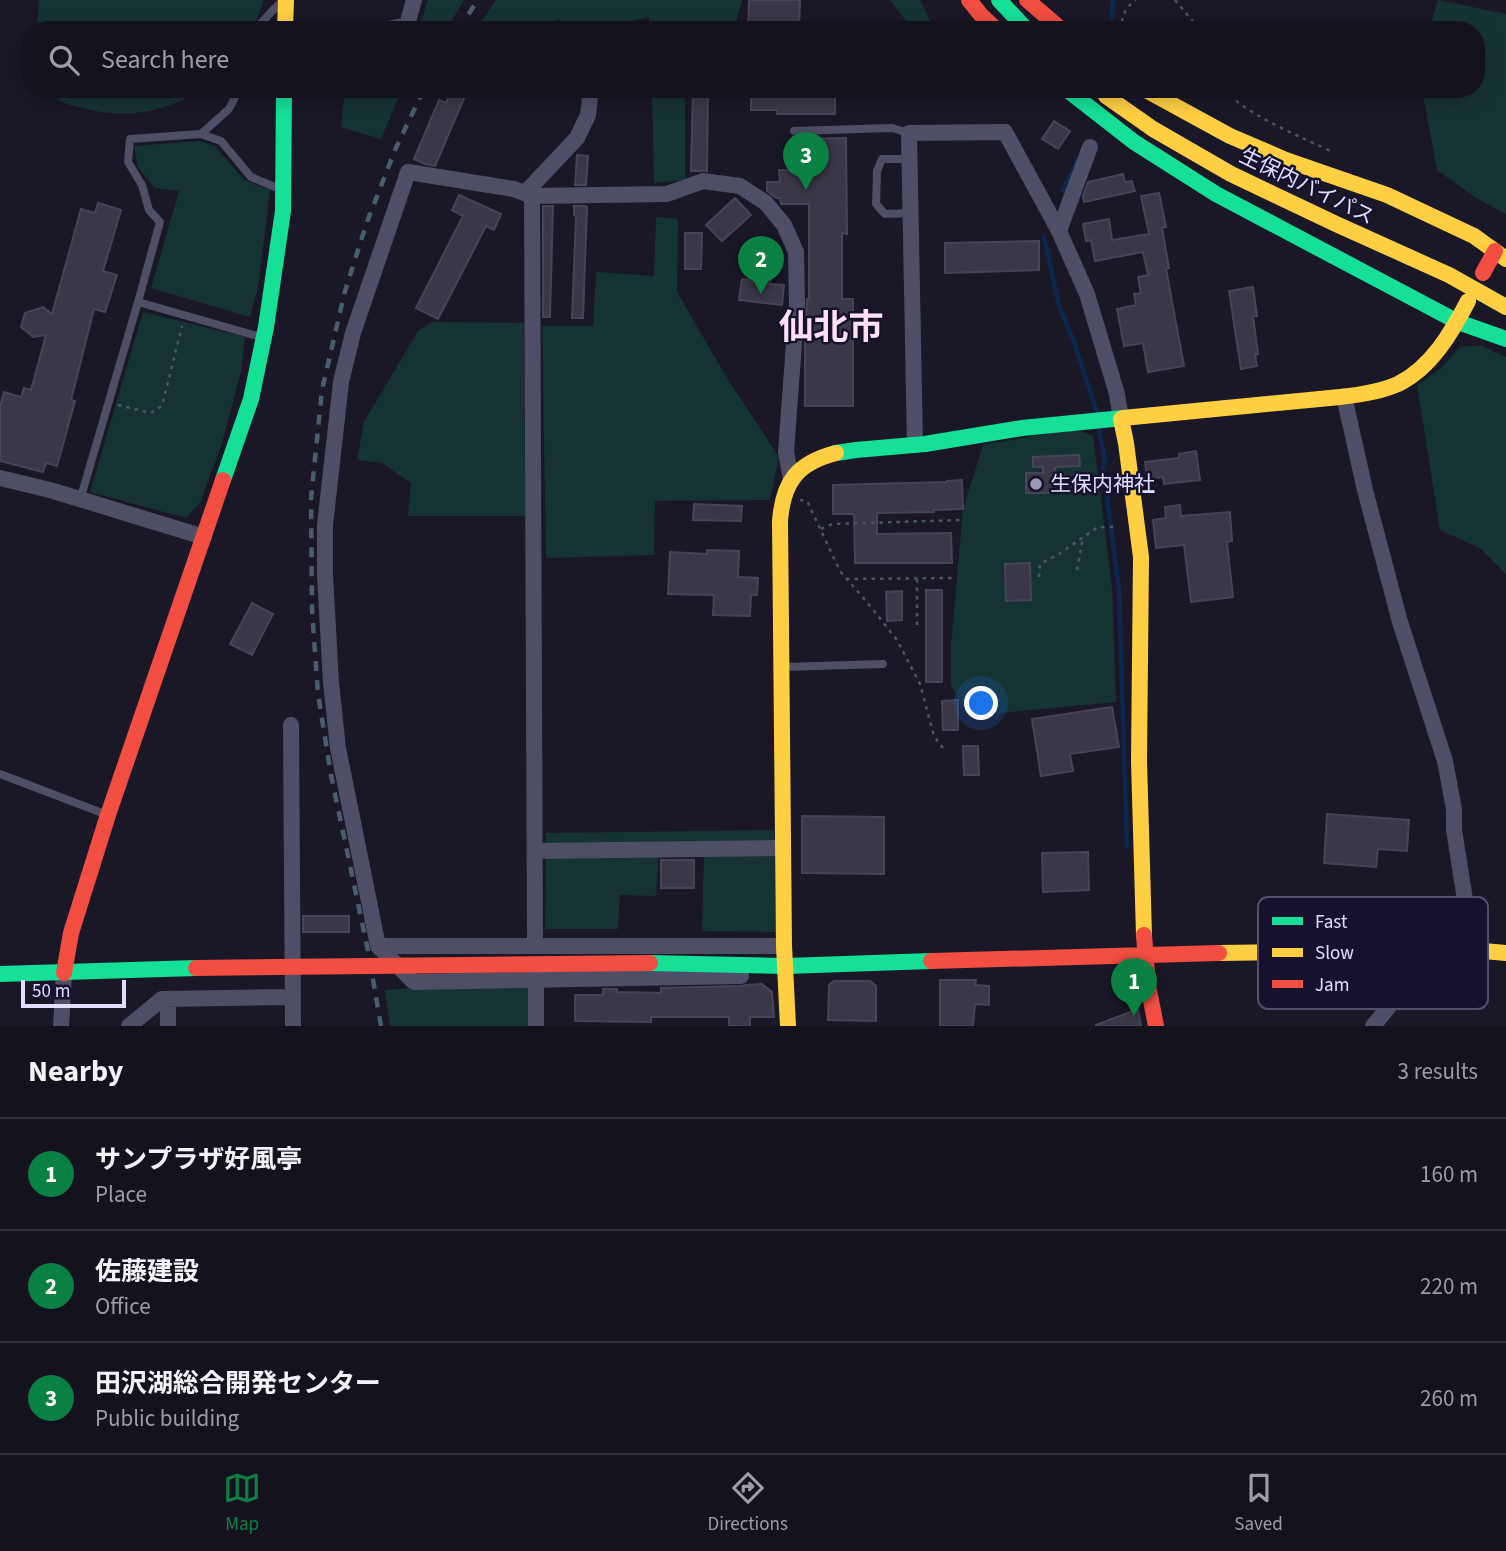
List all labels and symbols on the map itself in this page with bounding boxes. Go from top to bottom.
pin: 3 [783,132,829,190]
street label: 生保内バイパス [1235,140,1379,232]
pin: 2 [738,236,784,294]
district label: 仙北市 [778,303,884,353]
place label: 生保内神社 [1050,469,1155,499]
marker: 生保内神社 [1028,476,1044,492]
your location [964,686,998,720]
legend [1258,897,1488,1009]
text: Fast [1315,909,1348,936]
text: Slow [1315,940,1354,967]
pin: 1 [1111,958,1157,1016]
text: Jam [1315,972,1349,999]
scale bar [21,977,126,1009]

